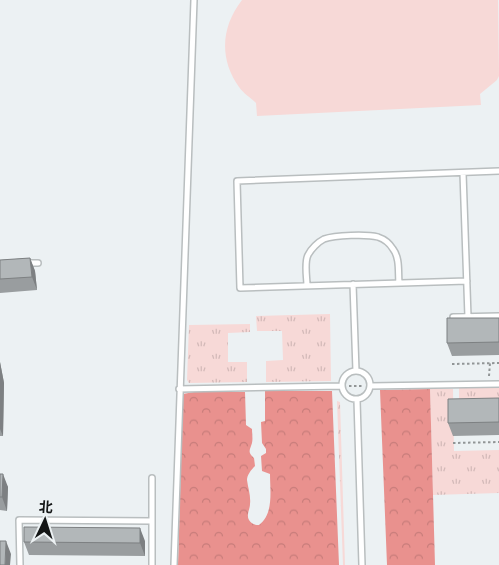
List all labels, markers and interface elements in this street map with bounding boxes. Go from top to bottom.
north arrow [20,495,70,545]
text: 北 [38,499,53,516]

